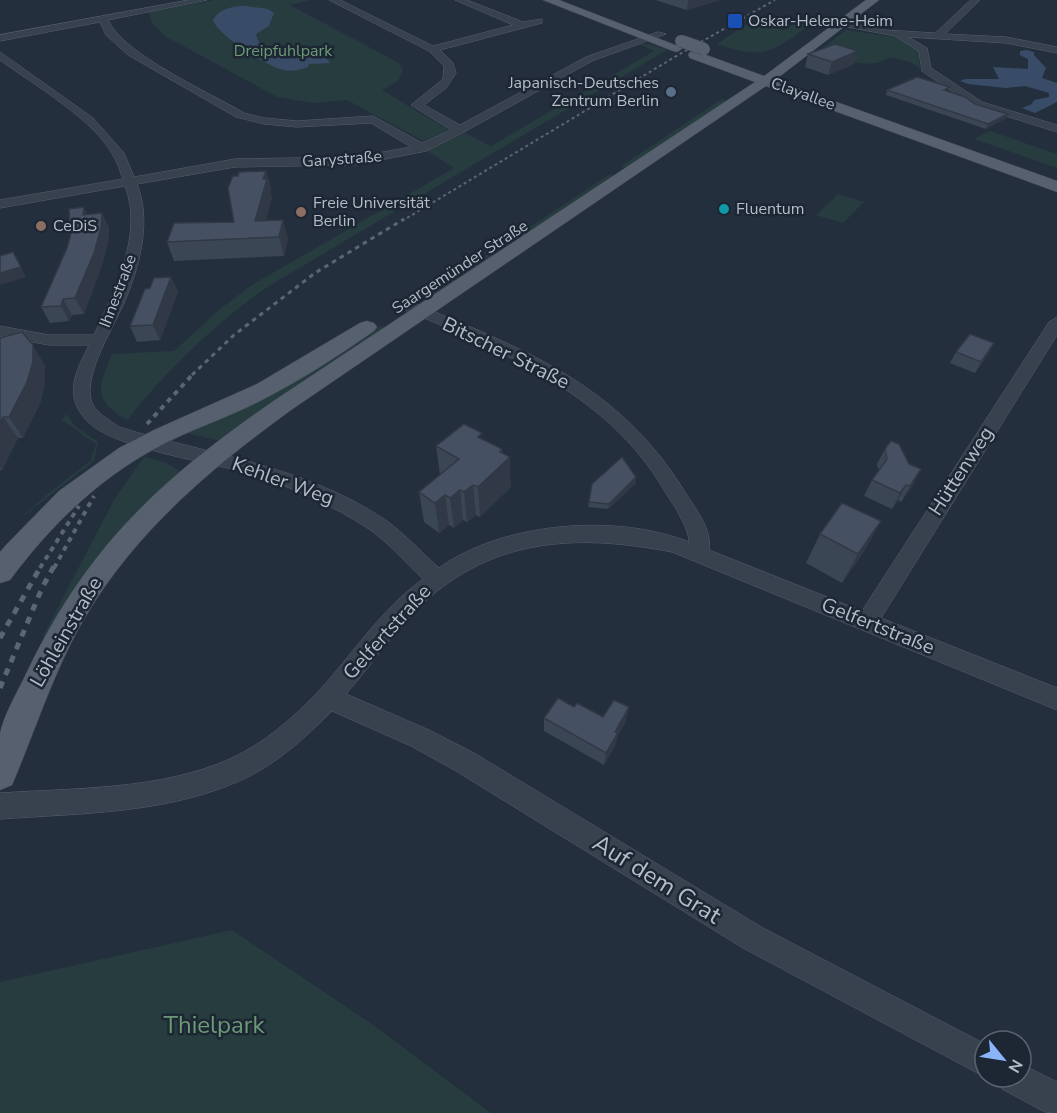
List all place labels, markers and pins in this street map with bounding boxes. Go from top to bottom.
place label: Oskar-Helene-Heim [748,10,893,32]
marker: Oskar-Helene-Heim [726,12,744,30]
place label: Japanisch-Deutsches Zentrum Berlin [507,72,659,112]
marker: Japanisch-Deutsches Zentrum Berlin [664,85,678,99]
place label: Freie Universität Berlin [313,192,430,232]
place label: Fluentum [736,198,804,220]
marker: Fluentum [717,202,731,216]
marker: Freie Universität Berlin [294,205,308,219]
place label: CeDiS [53,215,97,237]
marker: CeDiS [34,219,48,233]

